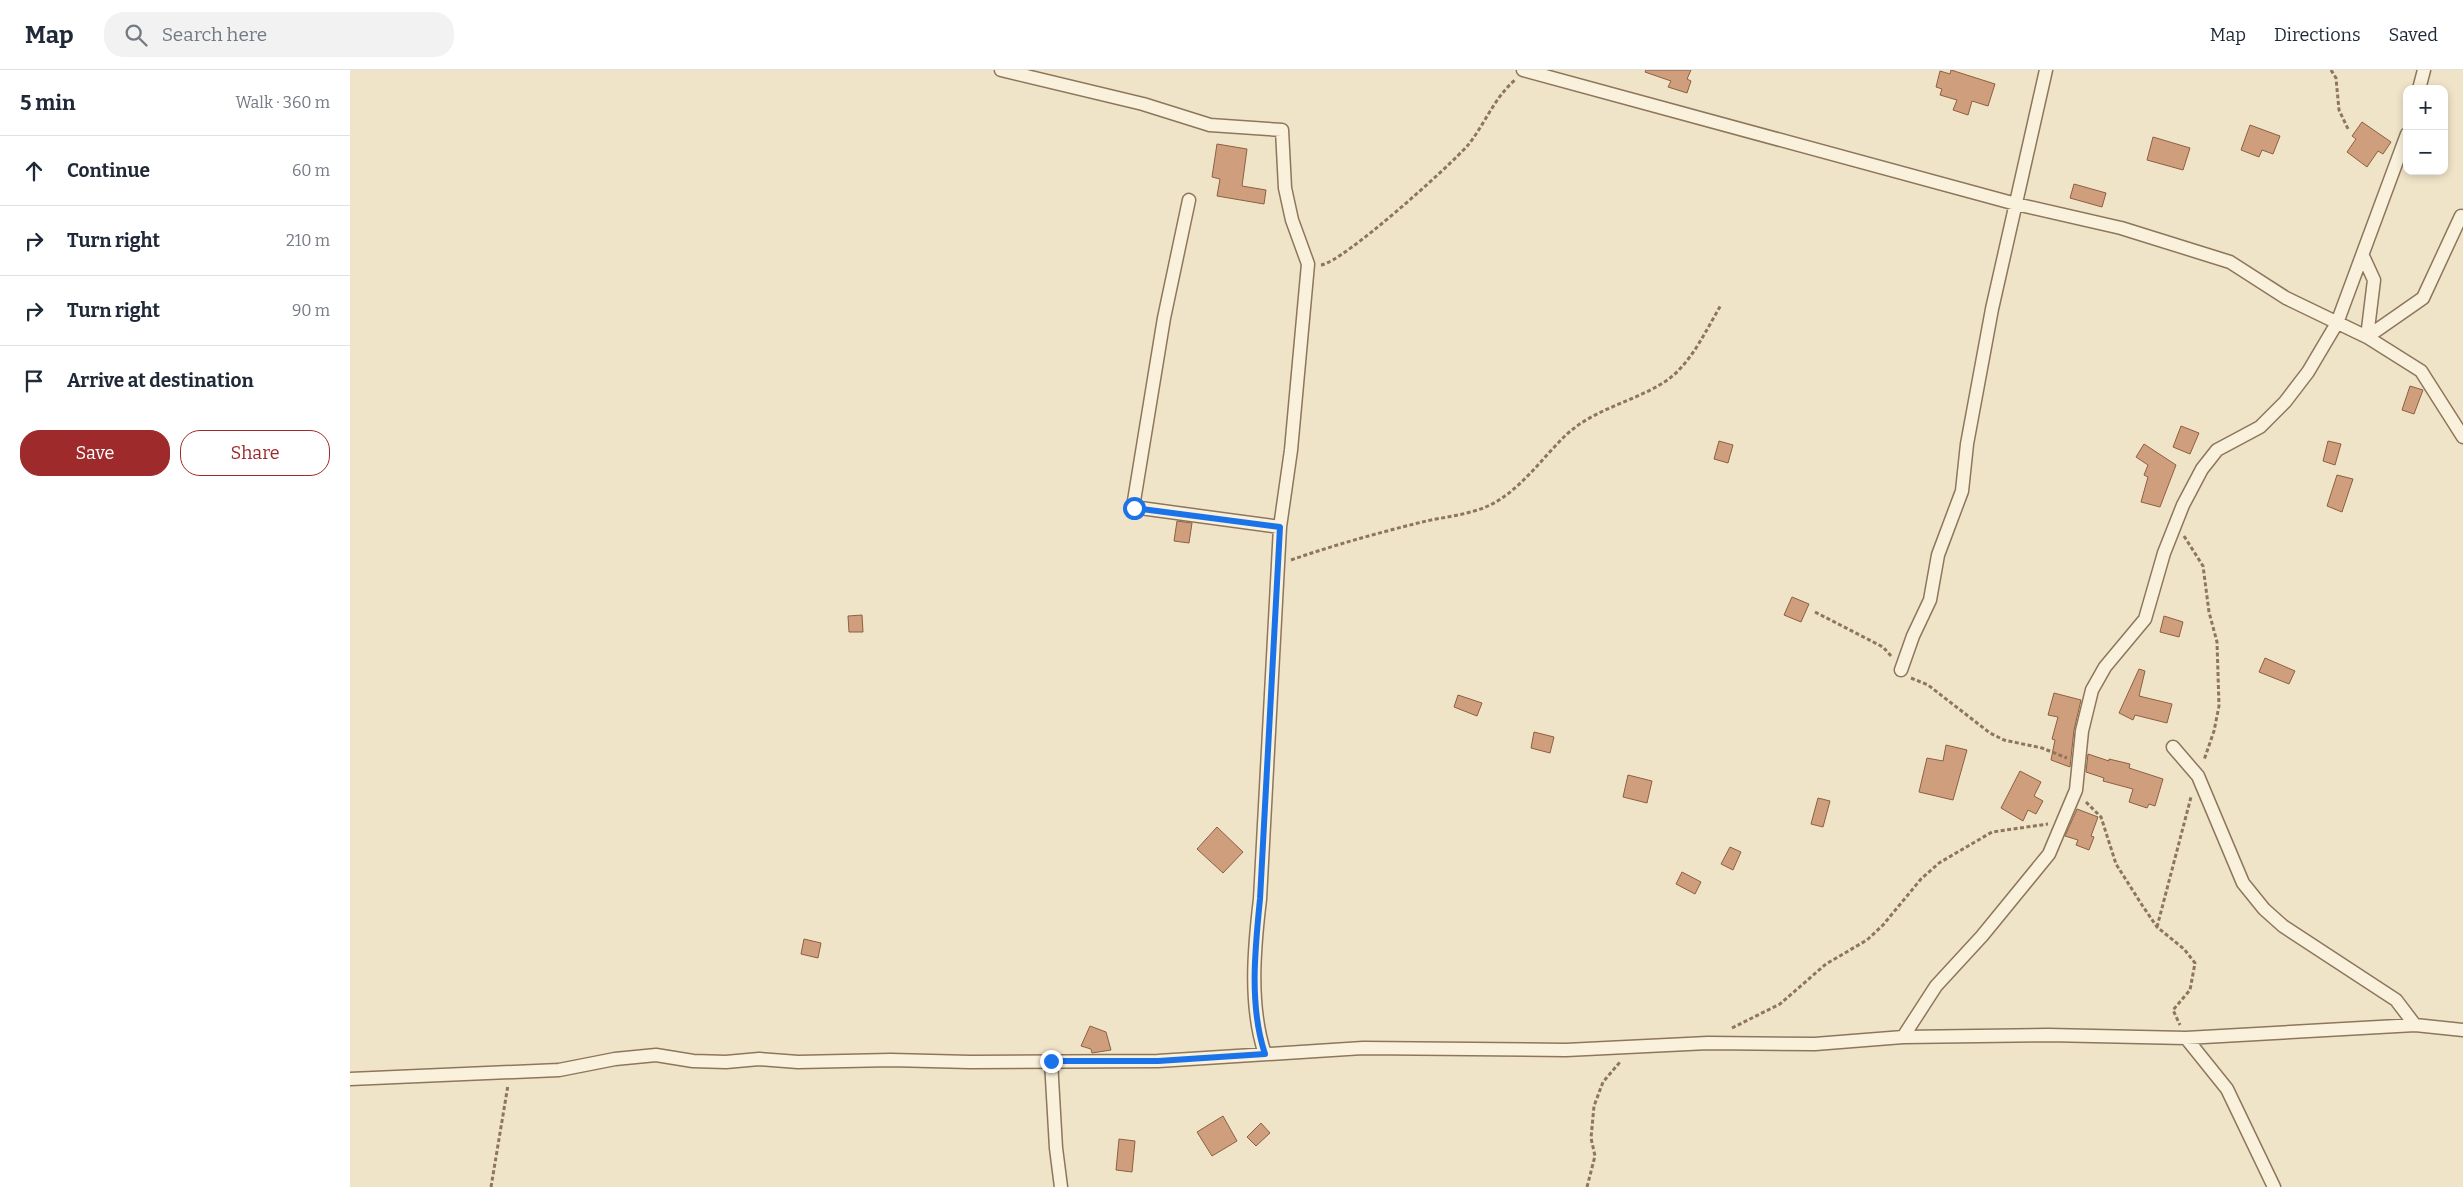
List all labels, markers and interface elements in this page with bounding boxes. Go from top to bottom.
search box [104,12,454,57]
text: Map [25,21,74,49]
icon: search [122,21,150,49]
text: Search here [162,23,267,46]
text: Map [2210,24,2246,46]
text: Directions [2274,24,2361,46]
text: Saved [2389,24,2438,46]
map controls [2403,85,2448,175]
button: + [2403,85,2448,130]
text: 5 min [20,90,76,116]
text: Walk · 360 m [236,93,330,112]
button: − [2403,130,2448,175]
icon: ahead [20,157,48,185]
text: Continue [67,159,150,182]
text: 60 m [292,161,330,180]
icon: right [20,227,48,255]
text: Turn right [67,229,160,252]
text: 210 m [286,231,330,250]
icon: right [20,297,48,325]
text: Turn right [67,299,160,322]
text: 90 m [292,301,330,320]
icon: arrive [20,367,48,395]
text: Arrive at destination [67,369,254,392]
button: Save [20,430,170,476]
button: Share [180,430,330,476]
route start [1123,497,1146,520]
route end [1040,1050,1063,1073]

